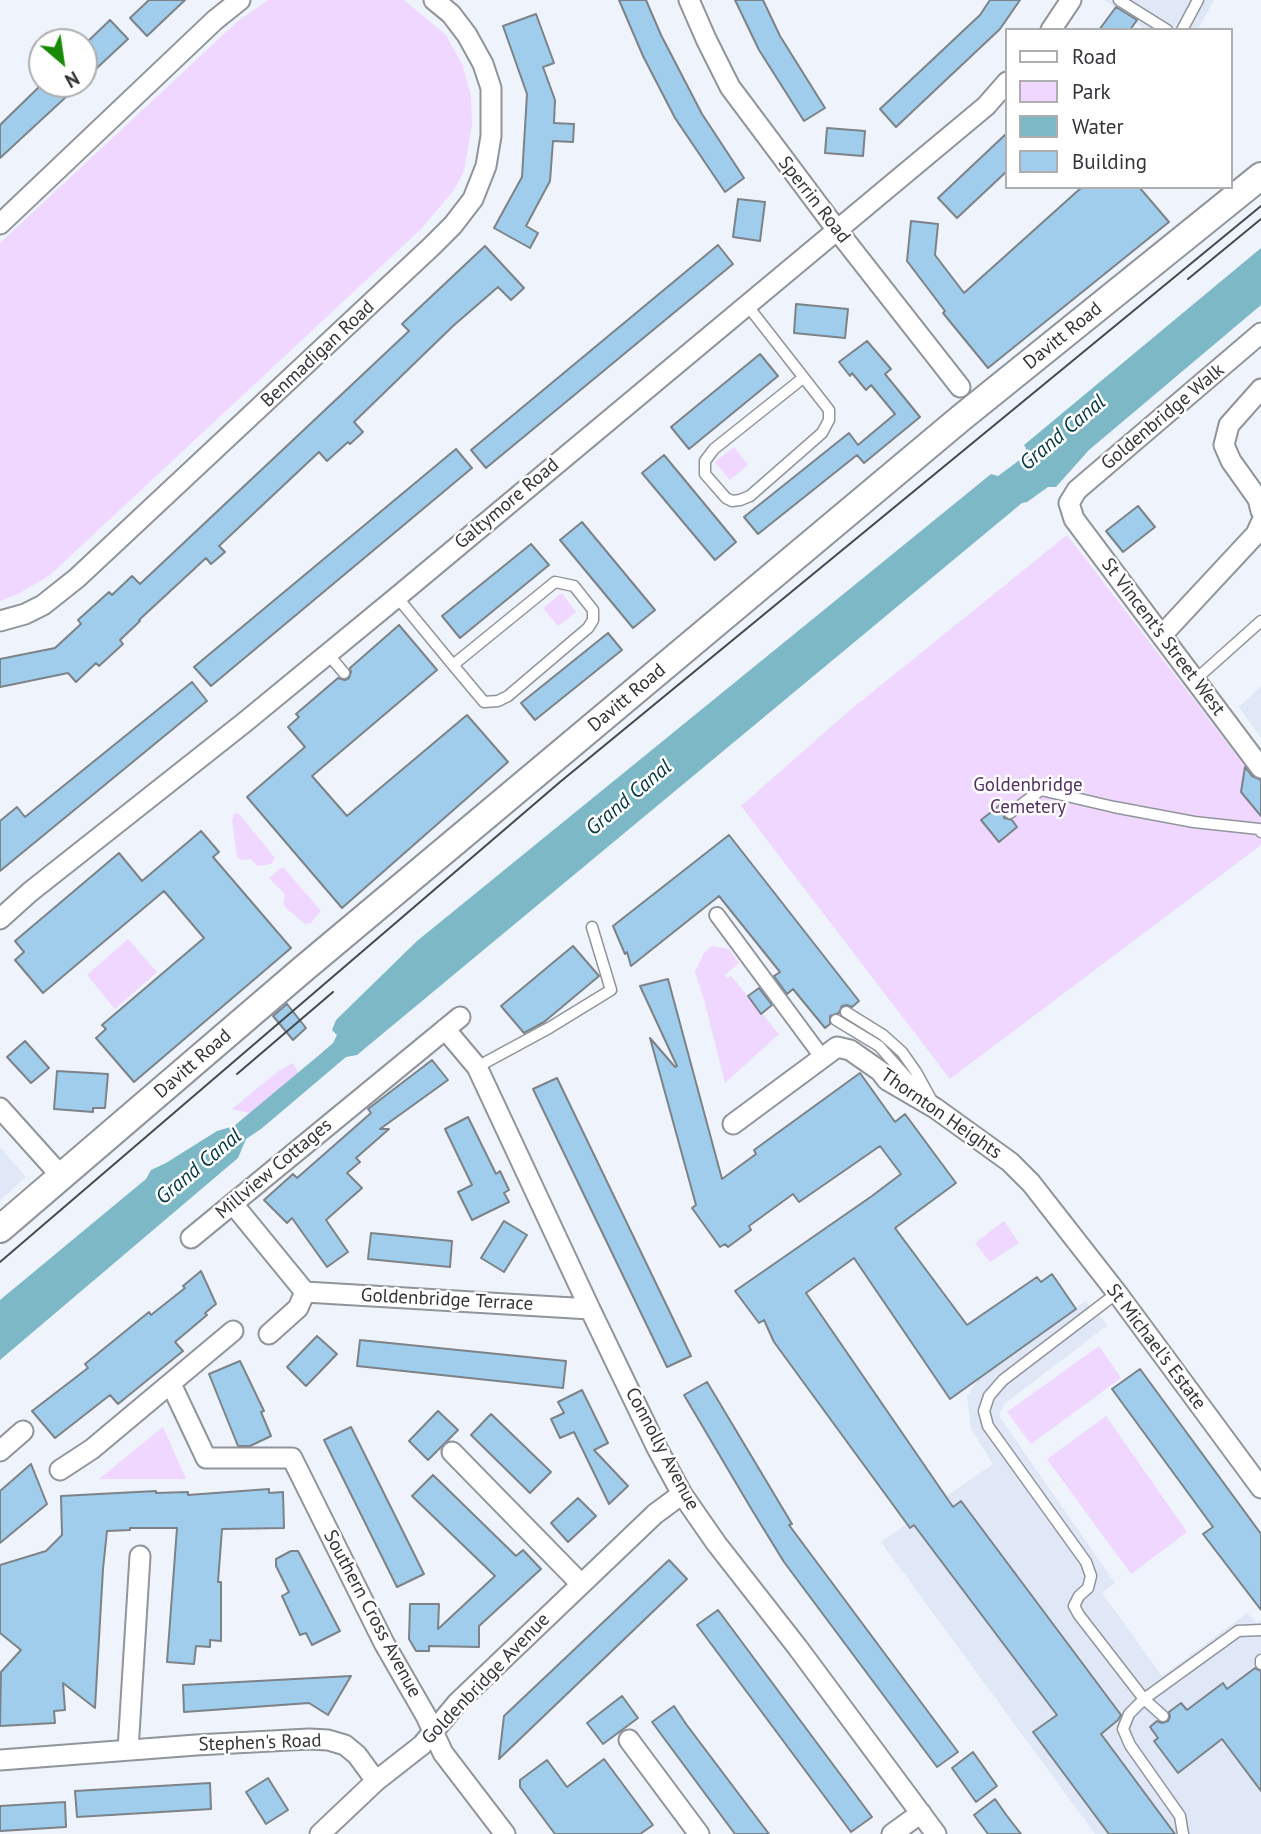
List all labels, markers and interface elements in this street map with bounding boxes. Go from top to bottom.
north arrow [28,28,98,98]
legend [1006,28,1233,189]
text: Road [1072,43,1116,70]
text: N [61,66,83,93]
text: Park [1072,78,1111,105]
text: Water [1072,113,1124,140]
text: Building [1072,148,1147,175]
street label: Sperrin Road [773,152,855,248]
street label: Benmadigan Road [257,296,379,412]
street label: Davitt Road [1019,297,1107,375]
street label: Goldenbridge Walk [1097,359,1229,475]
water label: Grand Canal [1015,390,1111,476]
street label: Galtymore Road [450,454,564,554]
street label: St Vincent's Street West [1096,554,1230,720]
street label: Davitt Road [584,659,670,737]
water label: Grand Canal [581,755,677,841]
park label: Goldenbridge Cemetery [973,775,1083,819]
street label: Davitt Road [150,1024,236,1104]
street label: Thornton Heights [876,1064,1006,1164]
street label: Millview Cottages [211,1114,337,1224]
water label: Grand Canal [151,1124,247,1210]
street label: St Michael's Estate [1101,1280,1211,1414]
street label: Goldenbridge Terrace [360,1284,534,1316]
street label: Connolly Avenue [620,1384,704,1514]
street label: Southern Cross Avenue [318,1526,426,1702]
street label: Goldenbridge Avenue [417,1609,555,1749]
street label: Stephen's Road [198,1729,322,1757]

